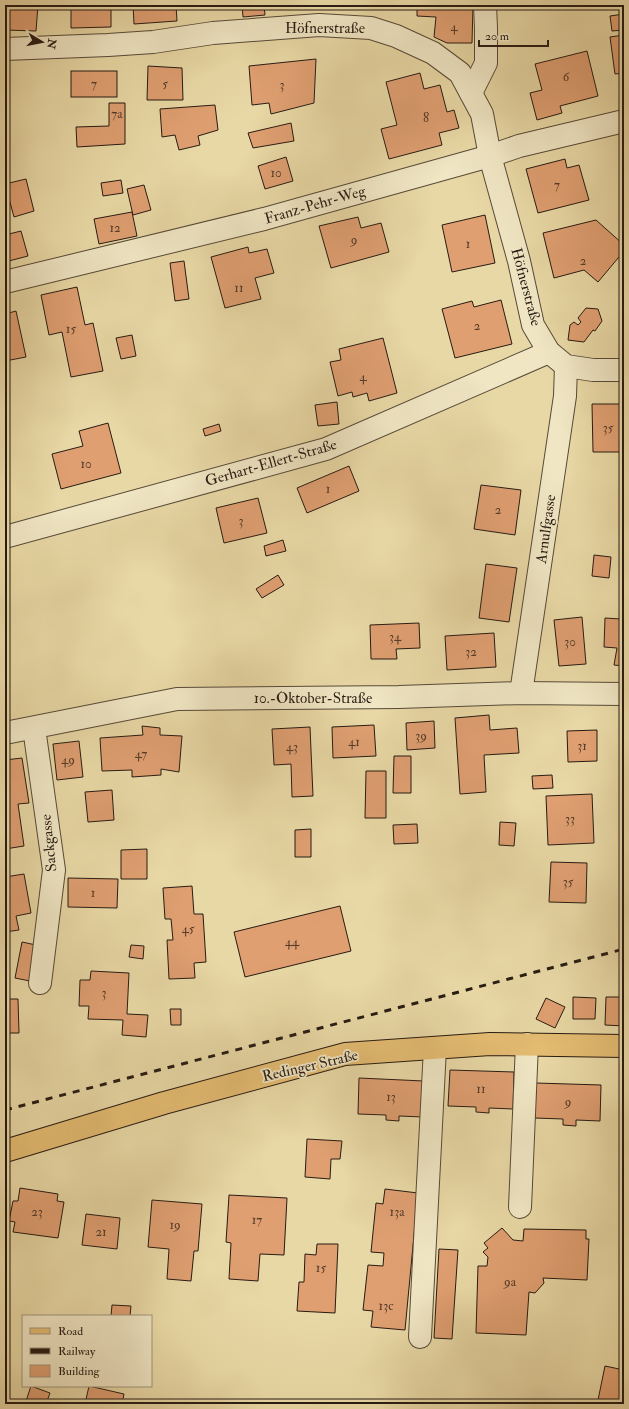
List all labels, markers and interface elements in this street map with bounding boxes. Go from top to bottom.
street label: Höfnerstraße [285,19,365,38]
house number: 4 [450,19,458,35]
north arrow [22,22,62,62]
scale bar [479,22,548,48]
text: 20 m [485,29,510,44]
text: N [44,37,59,51]
house number: 6 [563,69,571,85]
house number: 7 [91,76,97,92]
house number: 5 [162,76,168,92]
house number: 3 [280,77,285,93]
house number: 7a [111,106,123,122]
house number: 8 [423,110,429,126]
house number: 10 [270,165,282,181]
house number: 7 [554,177,560,193]
street label: Franz-Pehr-Weg [262,181,368,228]
house number: 12 [109,220,121,236]
house number: 9 [350,232,357,248]
house number: 1 [466,236,471,252]
street label: Höfnerstraße [506,246,546,328]
house number: 2 [580,253,587,269]
house number: 11 [234,280,244,296]
house number: 2 [474,318,481,334]
house number: 15 [66,321,76,337]
house number: 4 [359,369,367,385]
house number: 35 [603,420,614,436]
street label: Gerhart-Ellert-Straße [203,435,339,491]
house number: 10 [80,456,92,472]
house number: 1 [326,481,331,497]
street label: Arnulfgasse [532,493,560,566]
house number: 2 [495,502,502,518]
house number: 3 [239,513,244,529]
house number: 34 [389,629,402,645]
house number: 30 [564,634,576,650]
house number: 32 [465,644,477,660]
street label: 10.-Oktober-Straße [254,689,372,708]
house number: 39 [415,728,427,744]
house number: 41 [348,734,360,750]
house number: 31 [577,738,587,754]
house number: 43 [286,739,298,755]
house number: 47 [135,746,147,762]
house number: 49 [61,752,75,768]
house number: 33 [565,811,575,827]
street label: Sackgasse [37,813,61,873]
house number: 35 [563,874,574,890]
house number: 1 [91,885,96,901]
house number: 45 [182,921,195,937]
house number: 44 [285,934,300,950]
house number: 3 [102,985,107,1001]
street label: Redinger Straße [260,1046,360,1086]
house number: 11 [476,1081,486,1097]
house number: 13 [386,1089,396,1105]
house number: 9 [564,1094,571,1110]
house number: 23 [31,1204,43,1220]
house number: 13a [390,1204,405,1220]
house number: 17 [252,1212,262,1228]
house number: 19 [169,1217,181,1233]
house number: 21 [95,1224,107,1240]
house number: 15 [316,1260,326,1276]
house number: 9a [503,1274,517,1290]
house number: 13c [379,1298,393,1314]
legend [22,1315,152,1387]
text: Road [58,1324,83,1339]
text: Railway [58,1344,96,1359]
text: Building [58,1364,101,1379]

